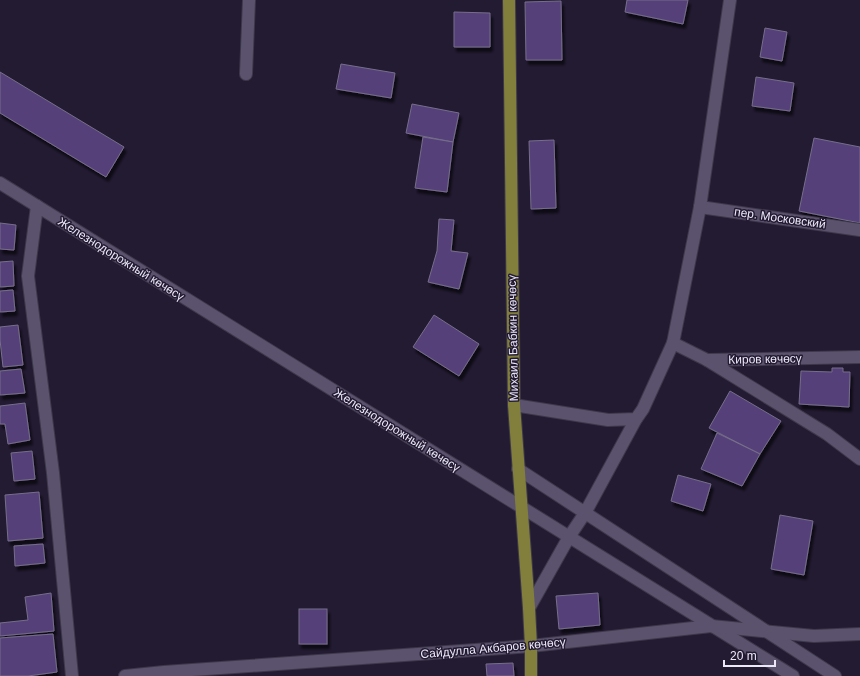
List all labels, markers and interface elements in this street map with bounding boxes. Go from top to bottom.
street label: пер. Московский [733,205,827,231]
street label: Железнодорожный көчөсү [55,214,187,304]
street label: Михаил Бабкин көчөсү [505,275,521,401]
street label: Киров көчөсү [728,351,802,367]
street label: Железнодорожный көчөсү [331,385,463,475]
street label: Сайдулла Акбаров көчөсү [420,635,566,661]
scale bar [724,642,775,668]
text: 20 m [730,649,757,663]

